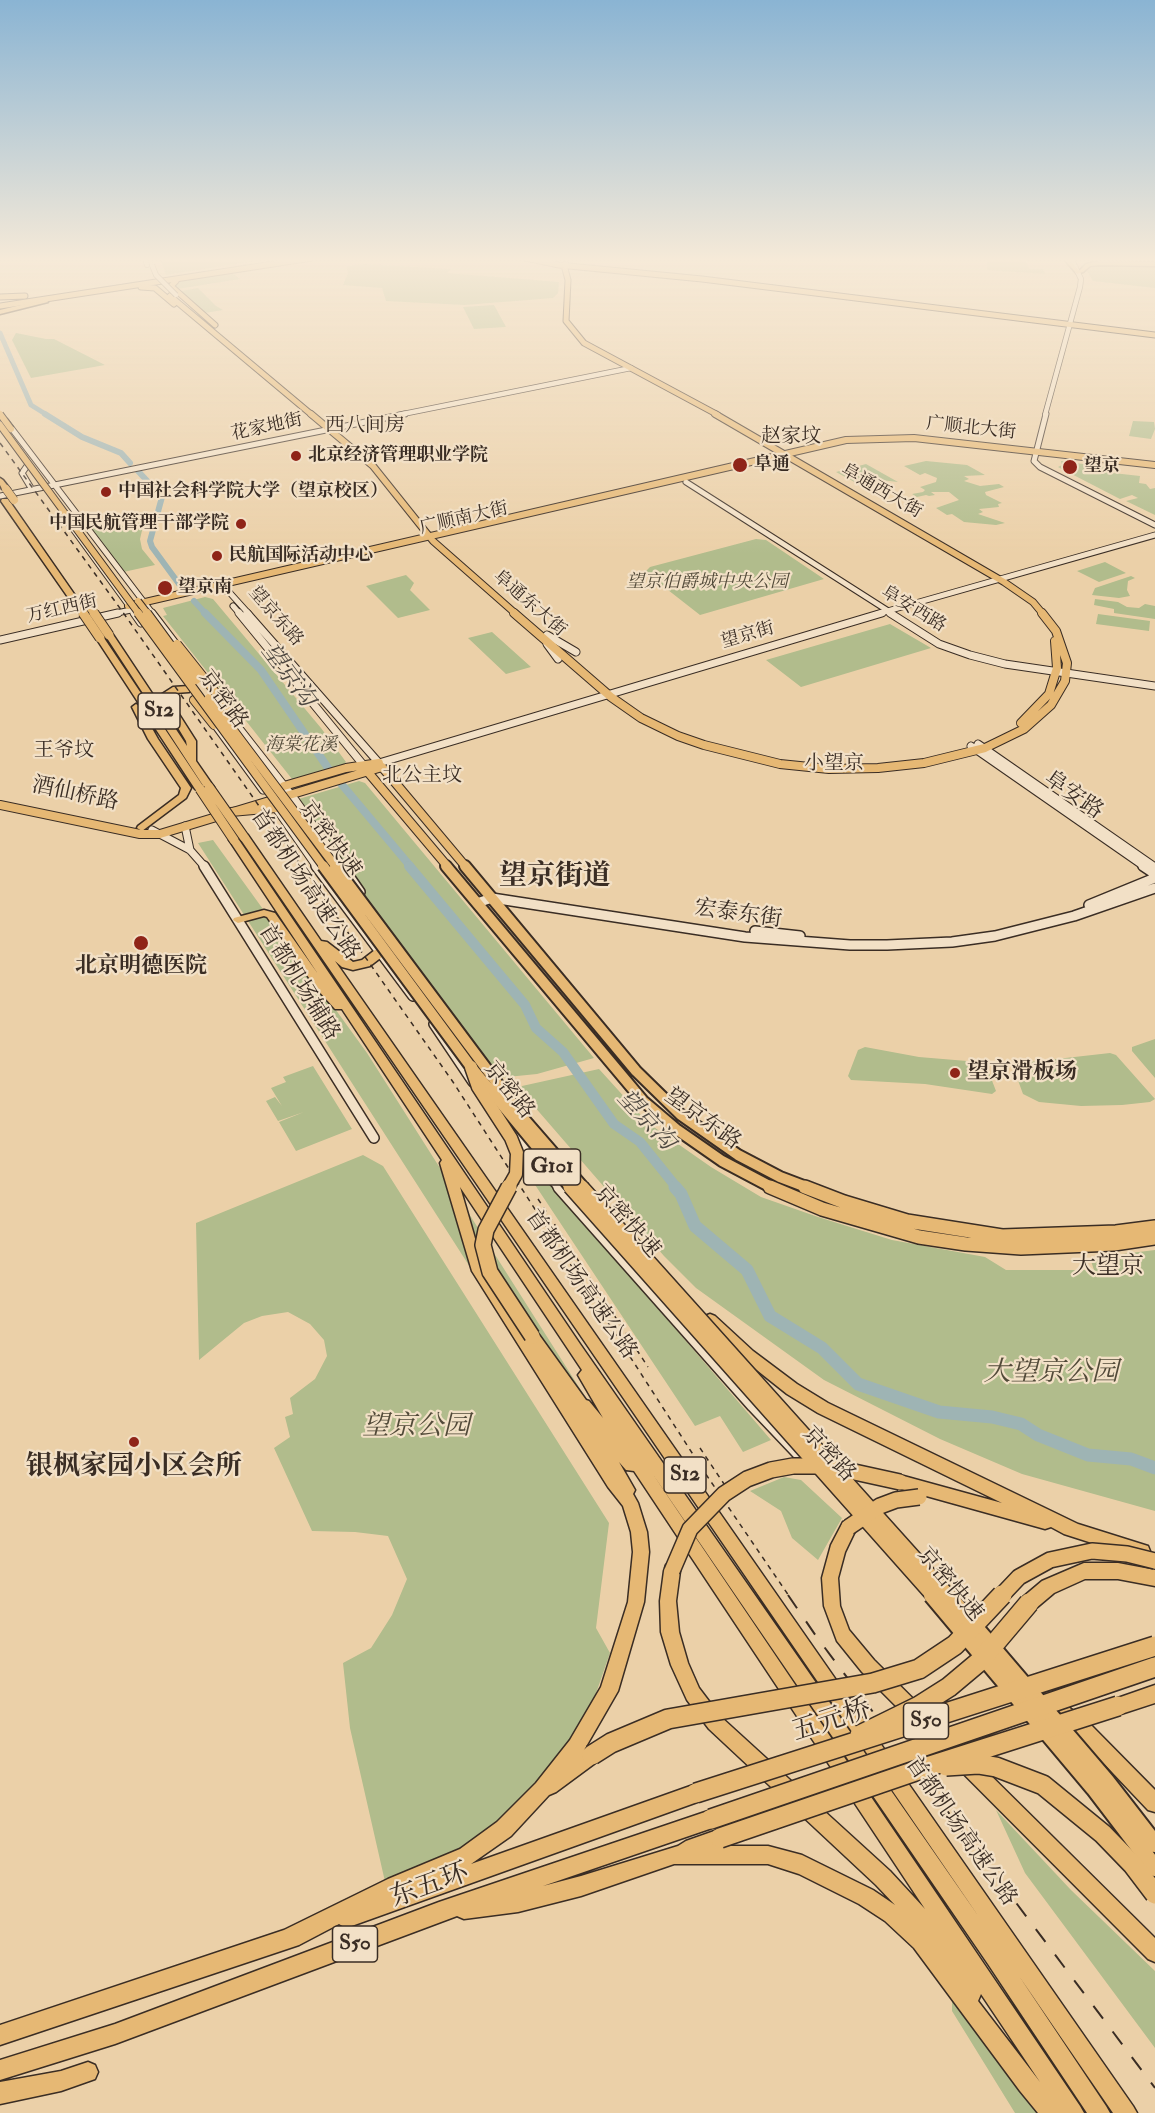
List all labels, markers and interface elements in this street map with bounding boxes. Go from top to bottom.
street label: 花家地街 [230,410,304,446]
street label: 广顺北大街 [925,414,1017,444]
district label: 西八间房 [325,415,405,439]
district label: 赵家坟 [761,426,821,450]
place label: 北京经济管理职业学院 [308,445,488,467]
marker: 北京经济管理职业学院 [289,449,303,463]
place label: 阜通 [754,454,790,476]
marker: 阜通 [731,456,749,474]
place label: 望京 [1084,456,1120,478]
marker: 望京 [1061,458,1079,476]
street label: 阜通西大街 [837,460,925,524]
place label: 中国社会科学院大学（望京校区） [118,481,388,503]
marker: 中国社会科学院大学（望京校区） [99,485,113,499]
street label: 广顺南大街 [418,498,510,540]
place label: 中国民航管理干部学院 [49,513,229,535]
marker: 中国民航管理干部学院 [234,517,248,531]
place label: 民航国际活动中心 [229,545,373,567]
marker: 民航国际活动中心 [210,549,224,563]
street label: 阜通东大街 [488,566,570,642]
park label: 望京伯爵城中央公园 [626,572,788,594]
place label: 望京南 [178,577,232,599]
marker: 望京南 [156,579,174,597]
street label: 阜安西路 [877,582,949,638]
street label: 望京东路 [243,583,307,651]
street label: 万红西街 [24,591,100,629]
street label: 望京街 [719,618,777,654]
water label: 望京沟 [254,639,320,713]
street label: 京密路 [192,666,252,734]
road number: S12 [138,693,180,729]
park label: 海棠花溪 [265,735,337,757]
district label: 王爷坟 [34,740,94,764]
district label: 小望京 [804,753,864,777]
district label: 北公主坟 [382,765,462,789]
street label: 阜安路 [1038,766,1108,826]
street label: 酒仙桥路 [29,773,121,817]
street label: 京密快速 [292,797,366,883]
street label: 首都机场高速公路 [244,805,364,965]
district label: 望京街道 [499,861,611,895]
street label: 宏泰东街 [693,896,783,934]
street label: 首都机场辅路 [252,920,344,1046]
marker: 北京明德医院 [132,934,150,952]
place label: 北京明德医院 [75,954,207,980]
street label: 京密路 [477,1057,539,1125]
place label: 望京滑板场 [967,1060,1077,1086]
marker: 望京滑板场 [948,1066,962,1080]
street label: 望京东路 [659,1083,745,1157]
water label: 望京沟 [610,1085,680,1157]
road number: G101 [524,1149,580,1185]
street label: 京密快速 [587,1180,665,1264]
street label: 首都机场高速公路 [519,1205,641,1365]
district label: 大望京 [1072,1254,1144,1282]
park label: 大望京公园 [984,1358,1118,1390]
park label: 望京公园 [362,1412,470,1444]
street label: 京密路 [796,1422,860,1488]
marker: 银枫家园小区会所 [127,1435,141,1449]
place label: 银枫家园小区会所 [26,1452,242,1484]
road number: S12 [664,1457,706,1493]
street label: 京密快速 [911,1543,987,1627]
street label: 五元桥 [788,1694,876,1750]
road number: S50 [904,1703,948,1739]
street label: 首都机场高速公路 [899,1752,1021,1912]
street label: 东五环 [386,1858,474,1916]
road number: S50 [332,1926,378,1962]

